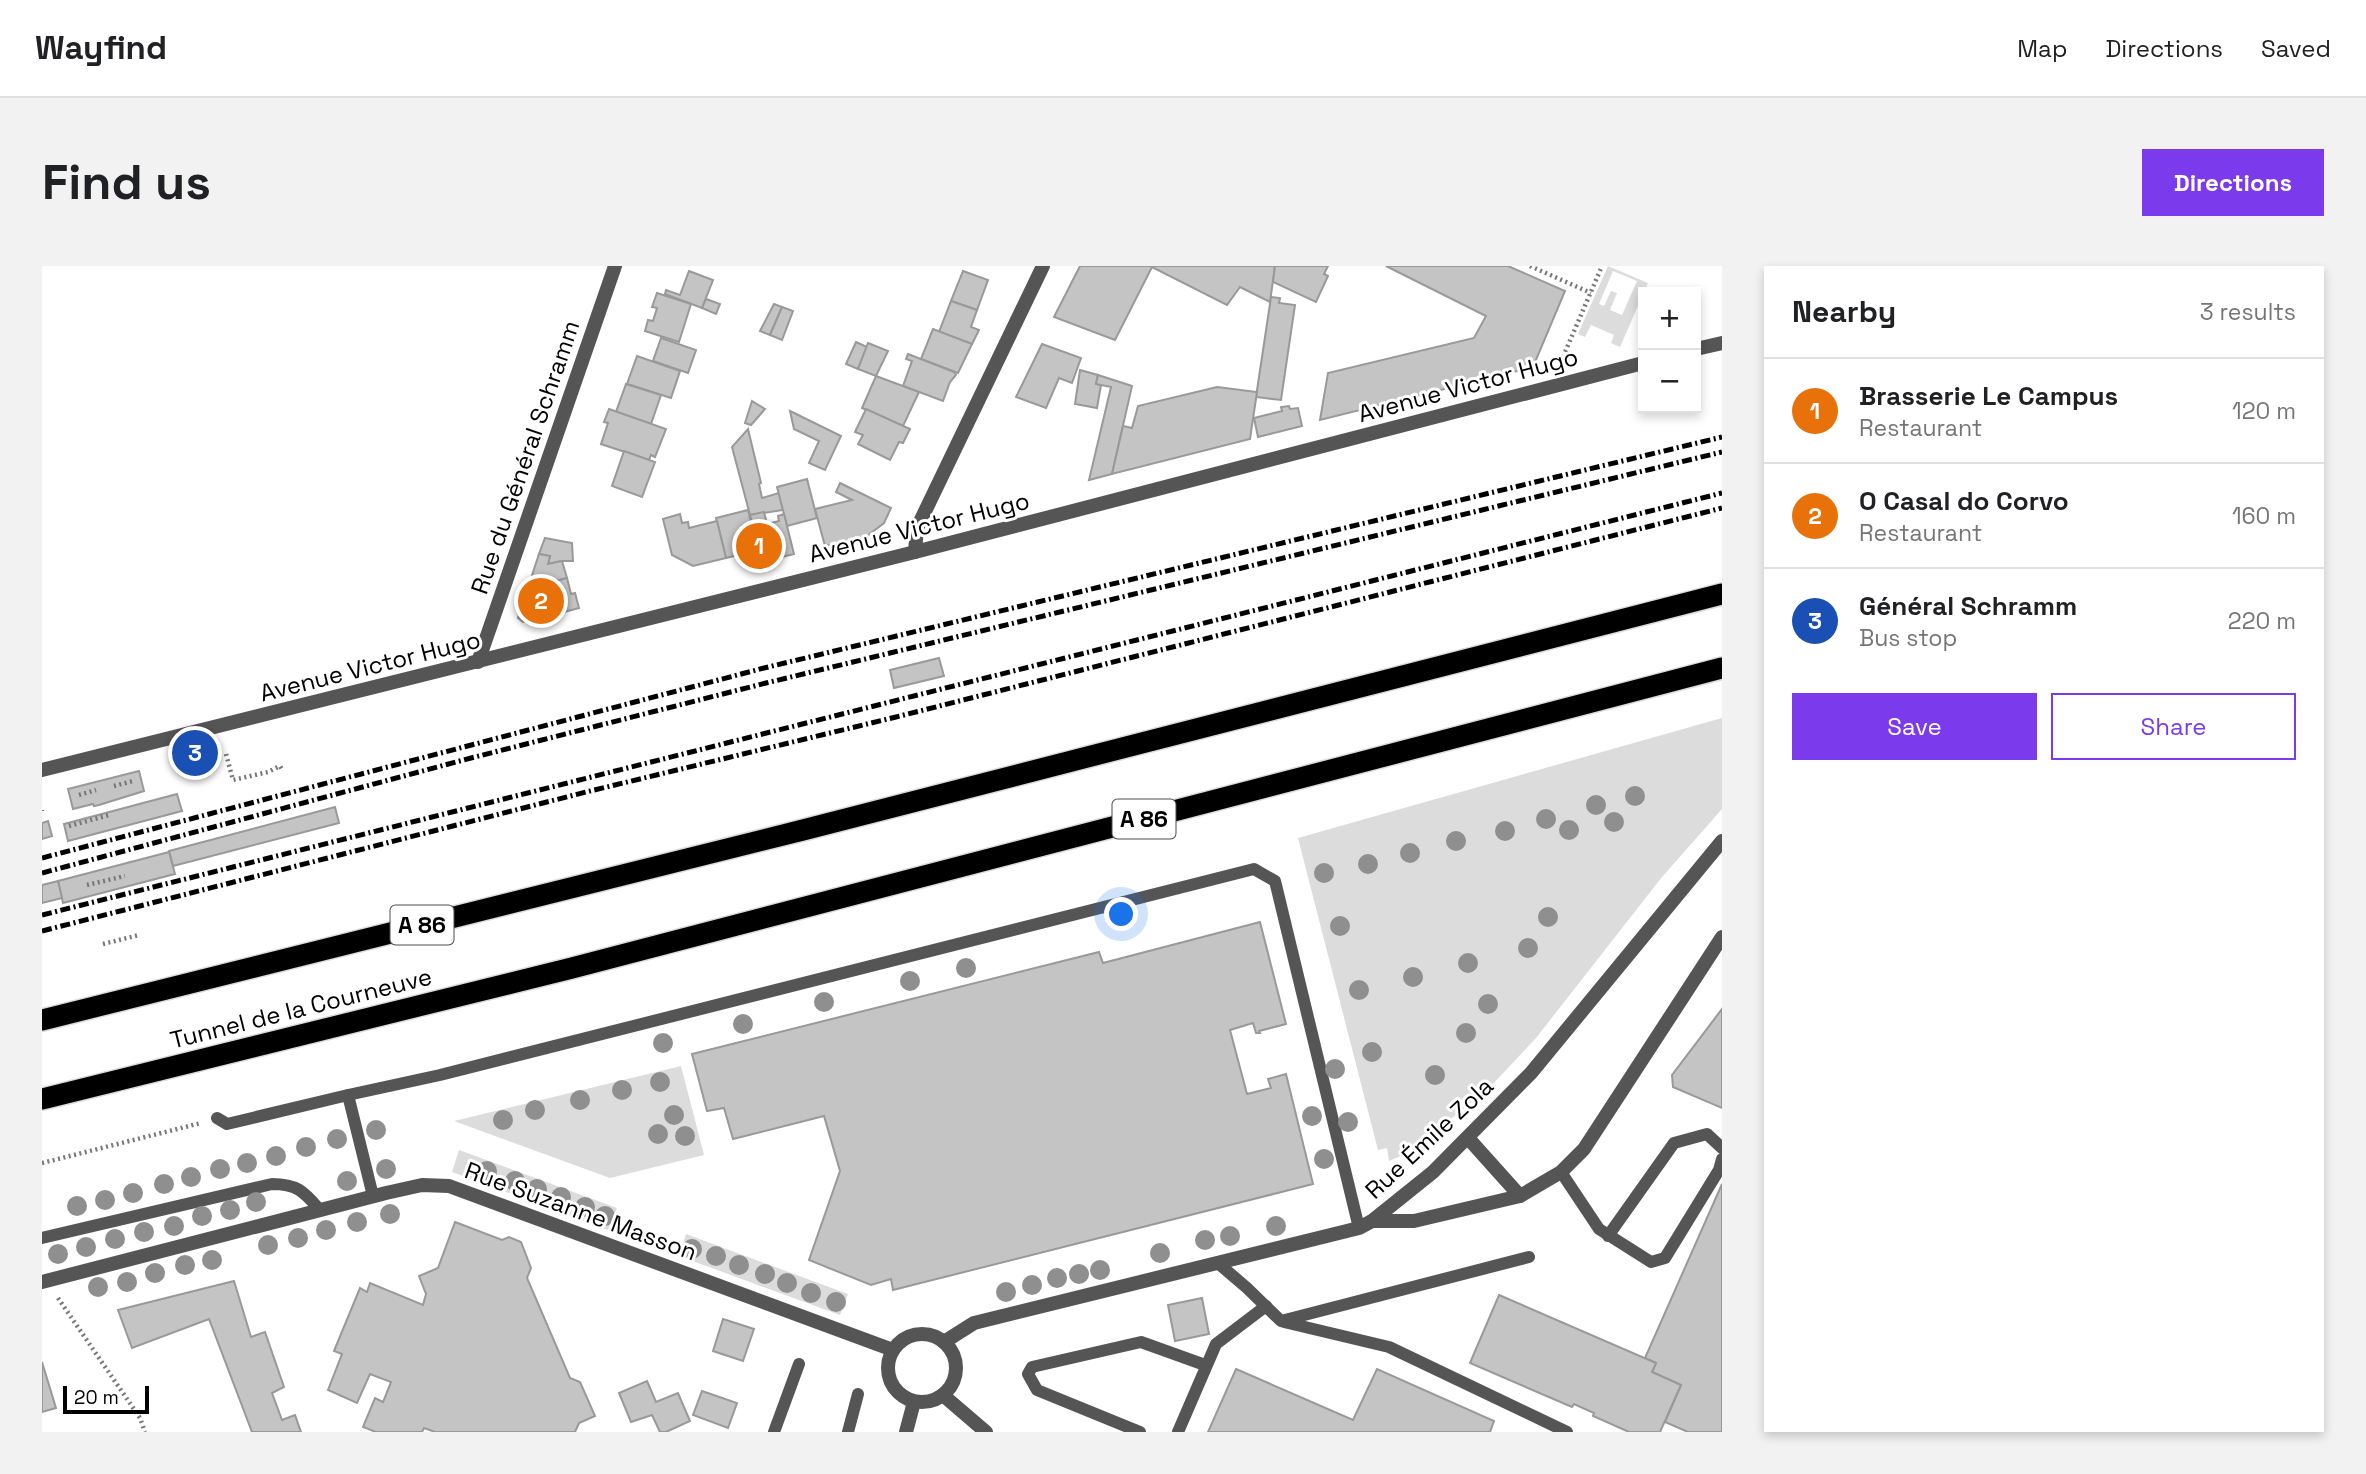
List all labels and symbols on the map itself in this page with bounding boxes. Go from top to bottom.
street label: Rue du Général Schramm [464,316,586,598]
street label: Avenue Victor Hugo [1355,341,1581,429]
street label: Avenue Victor Hugo [805,485,1033,569]
pin: 1 [736,520,782,572]
pin: 2 [518,575,564,627]
street label: Avenue Victor Hugo [256,624,484,708]
pin: 3 [172,727,218,779]
road number: A 86 [1112,800,1176,838]
your location [1104,897,1138,931]
road number: A 86 [390,905,454,944]
street label: Tunnel de la Courneuve [167,960,435,1056]
street label: Rue Émile Zola [1358,1070,1500,1205]
street label: Rue Suzanne Masson [461,1155,701,1267]
scale bar [63,1383,149,1415]

